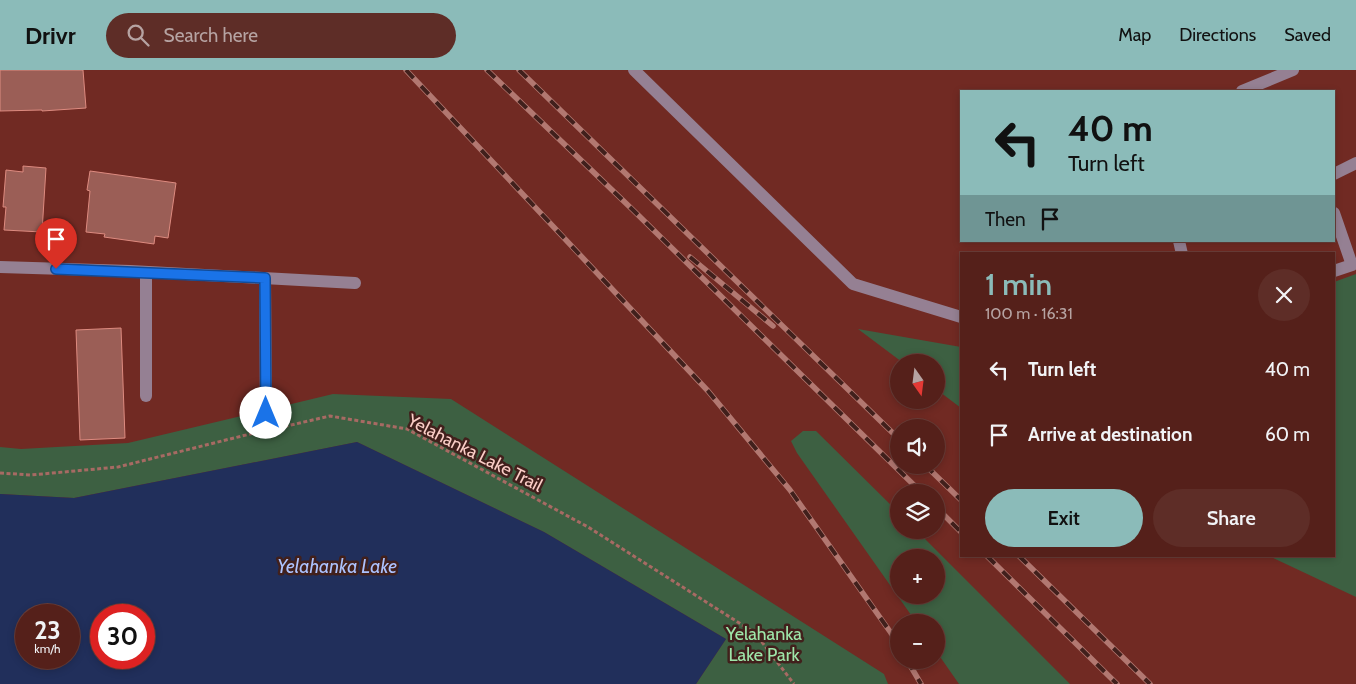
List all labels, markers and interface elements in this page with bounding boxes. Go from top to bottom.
search box [106,13,456,58]
text: Drivr [25,21,76,50]
icon: search [124,21,152,49]
text: Search here [164,24,258,47]
text: Map [1118,24,1151,46]
text: Directions [1179,24,1256,46]
text: Saved [1284,24,1331,46]
text: 40 m [1068,107,1153,150]
icon: left [985,110,1050,175]
text: Turn left [1068,150,1145,177]
icon: arrive [1036,205,1064,233]
text: Then [985,208,1026,231]
pin [35,218,77,269]
icon: arrive [42,225,70,253]
text: 1 min [985,266,1052,303]
button: close [1258,269,1310,321]
text: 100 m · 16:31 [985,304,1073,323]
north arrow [890,354,945,409]
map controls [890,354,945,669]
icon: left [985,356,1013,384]
text: Turn left [1028,358,1096,381]
text: 40 m [1265,358,1310,381]
position arrow [239,386,291,438]
street label: Yelahanka Lake Trail [403,409,547,497]
button: sound [890,419,945,474]
icon: arrive [985,421,1013,449]
text: Arrive at destination [1028,423,1192,446]
text: 60 m [1265,423,1310,446]
button: layers [890,484,945,539]
button: Exit [985,489,1143,547]
button: Share [1153,489,1310,547]
button: + [890,549,945,604]
water label: Yelahanka Lake [277,555,397,578]
speed limit sign: 30 [90,604,155,669]
button: − [890,614,945,669]
text: 23 [34,615,61,645]
park label: Yelahanka Lake Park [725,623,802,666]
text: km/h [34,641,61,656]

